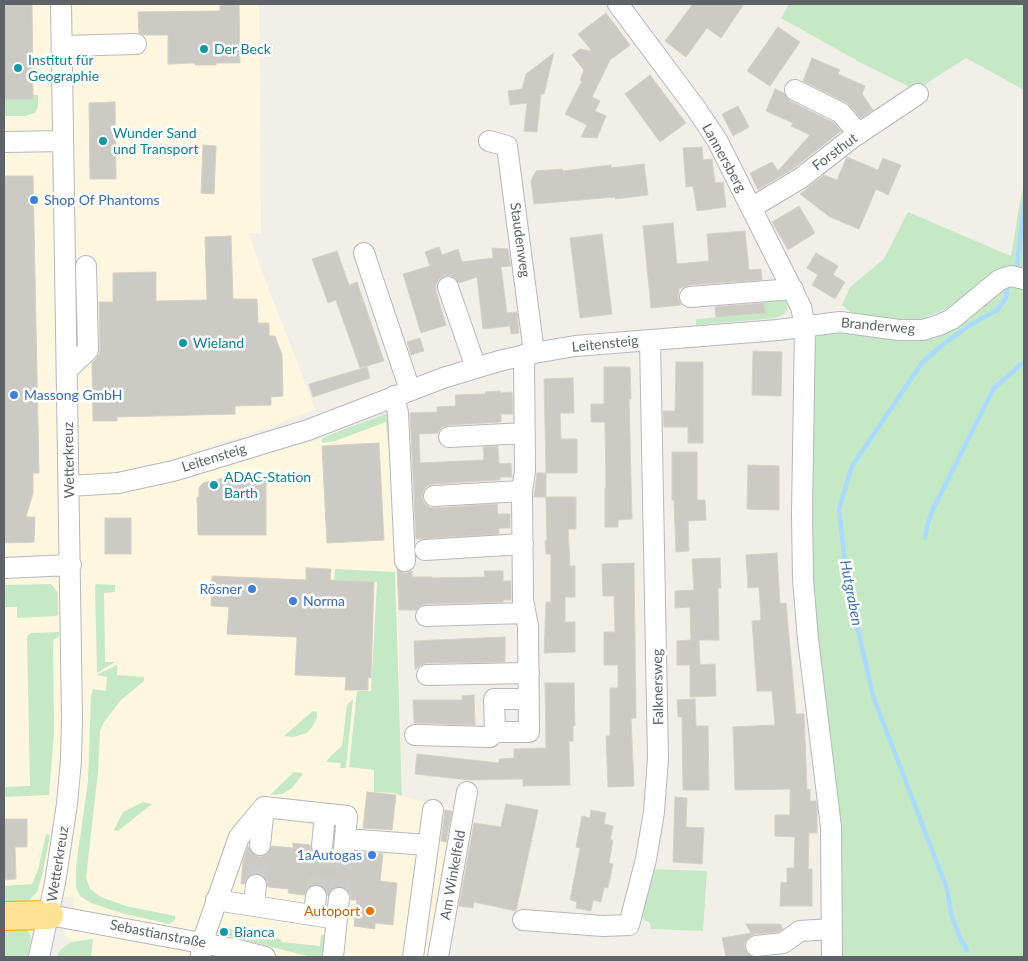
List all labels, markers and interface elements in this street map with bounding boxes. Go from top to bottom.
place label: Der Beck [214,41,271,57]
marker: Der Beck [198,43,210,55]
place label: Institut für Geographie [28,52,99,84]
marker: Institut für Geographie [12,62,24,74]
street label: Lannersberg [698,121,750,195]
place label: Wunder Sand und Transport [113,125,198,158]
street label: Forsthut [809,130,861,174]
marker: Wunder Sand und Transport [97,135,109,147]
place label: Shop Of Phantoms [44,192,160,208]
marker: Shop Of Phantoms [28,194,40,206]
street label: Staudenweg [506,201,534,279]
street label: Branderweg [840,314,916,338]
street label: Leitensteig [571,332,639,356]
place label: Wieland [193,335,244,351]
marker: Wieland [177,337,189,349]
place label: Massong GmbH [24,387,122,403]
marker: Massong GmbH [8,389,20,401]
street label: Wetterkreuz [60,422,78,498]
street label: Leitensteig [180,440,248,476]
place label: ADAC-Station Barth [224,469,311,502]
marker: ADAC-Station Barth [208,479,220,491]
water label: Hutgraben [836,559,866,627]
place label: Rösner [199,581,242,597]
marker: Rösner [246,583,258,595]
place label: Norma [303,593,345,609]
marker: Norma [287,595,299,607]
street label: Falknersweg [649,649,667,725]
street label: Wetterkreuz [44,825,72,903]
street label: Am Winkelfeld [437,829,469,921]
place label: 1aAutogas [297,847,362,863]
marker: 1aAutogas [366,849,378,861]
place label: Autoport [304,903,360,919]
marker: Autoport [364,905,376,917]
street label: Sebastianstraße [108,916,208,952]
place label: Bianca [234,924,275,940]
marker: Bianca [218,926,230,938]

